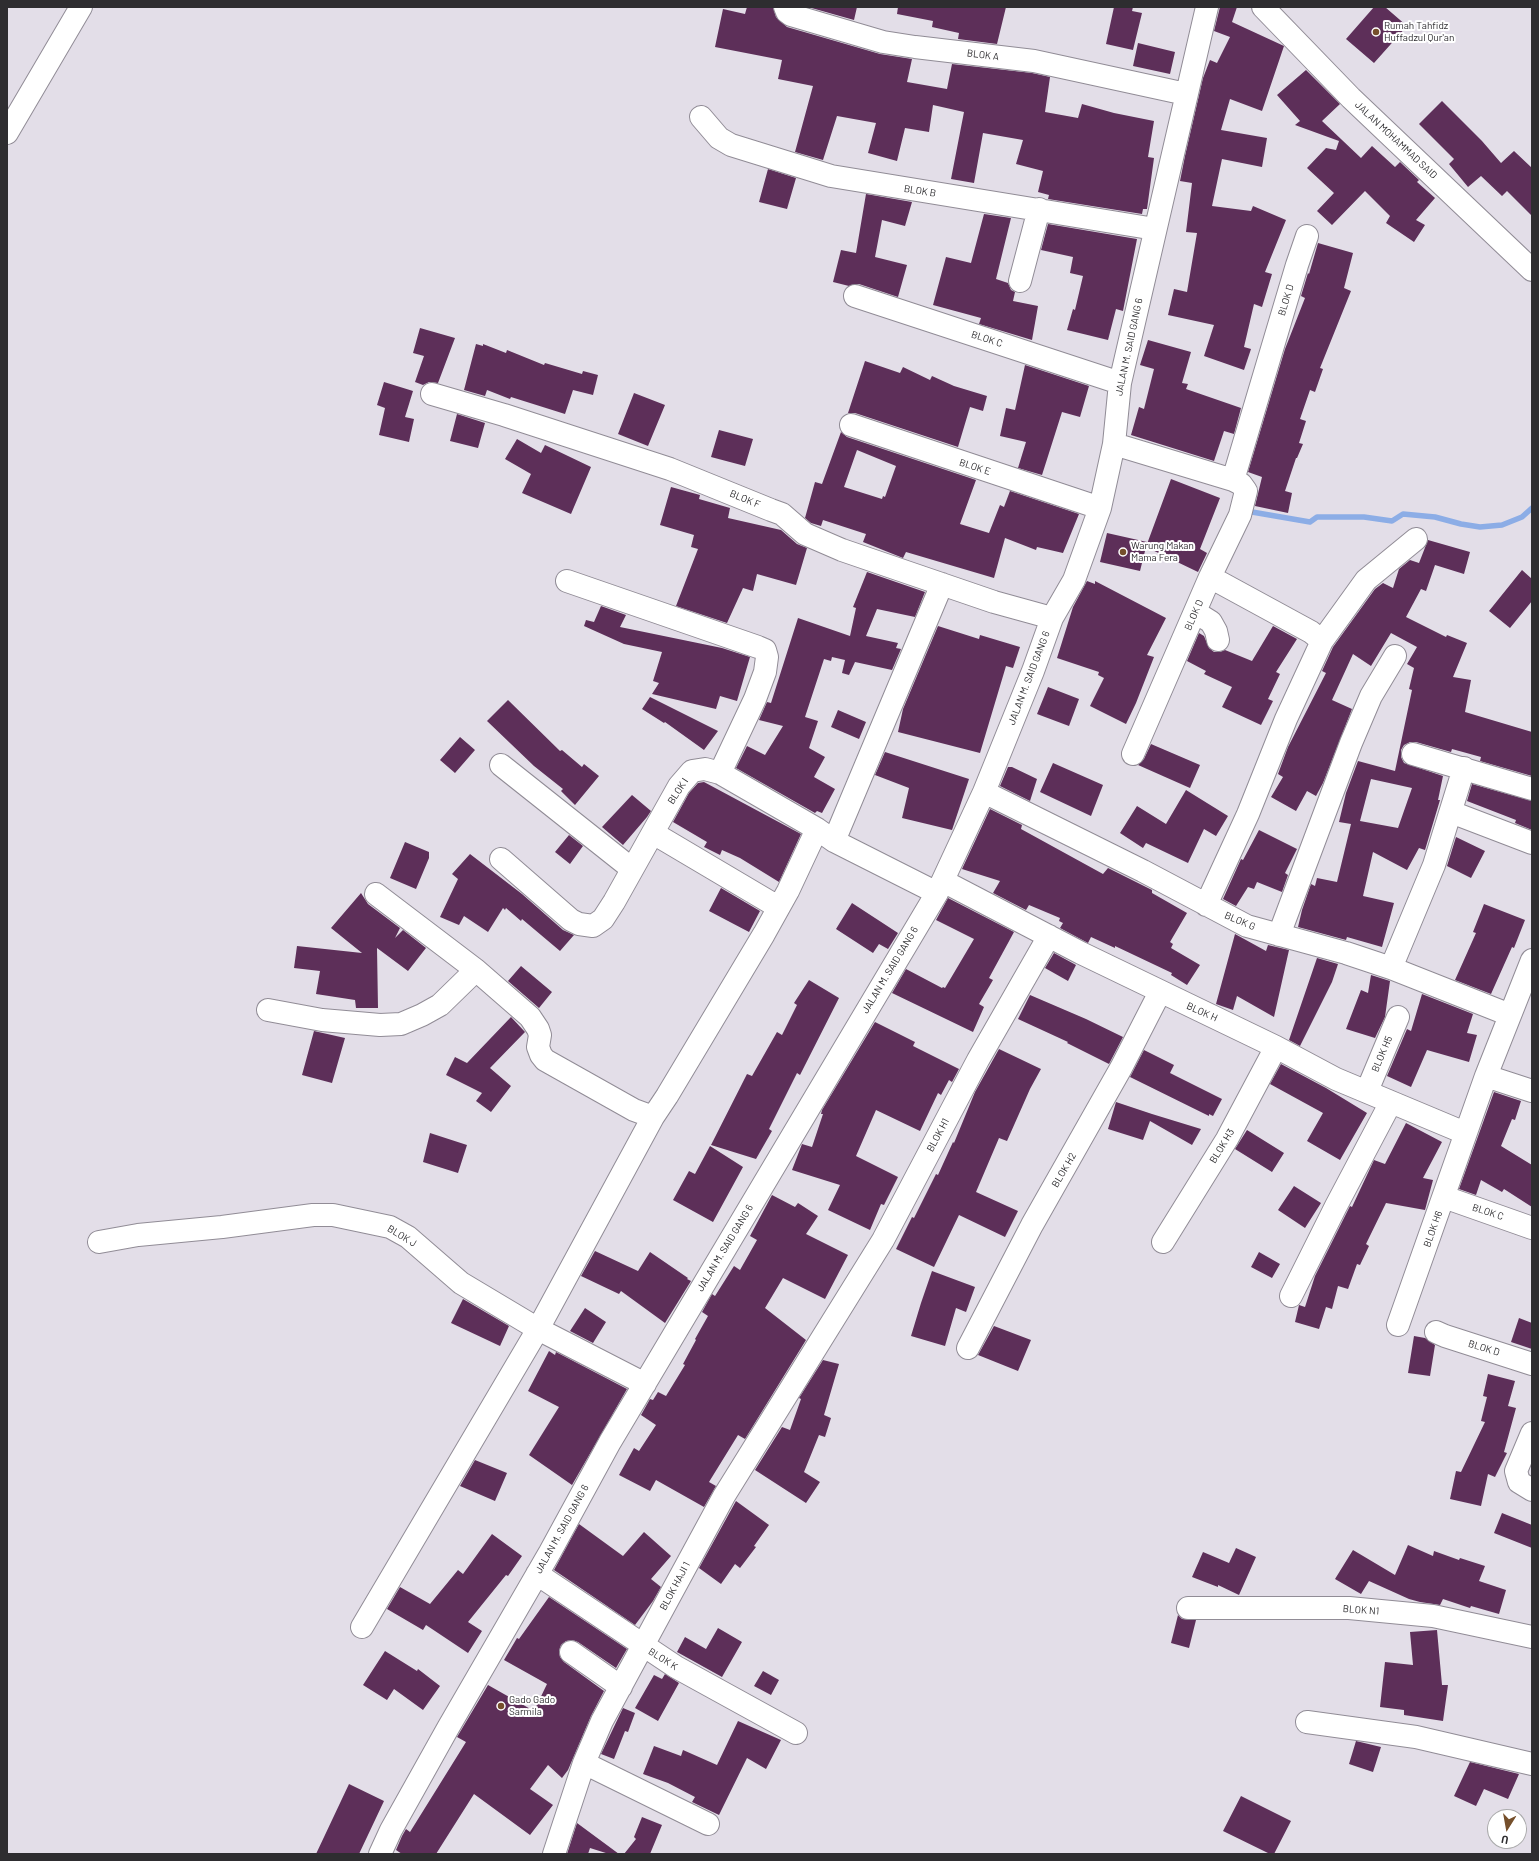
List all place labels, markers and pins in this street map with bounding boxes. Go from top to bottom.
place label: Rumah Tahfidz Huffadzul Qur'an [1384,20,1454,44]
marker: Rumah Tahfidz Huffadzul Qur'an [1371,27,1381,37]
place label: Warung Makan Mama Fera [1131,540,1194,564]
marker: Warung Makan Mama Fera [1118,547,1128,557]
place label: Gado Gado Sarmila [509,1694,555,1718]
marker: Gado Gado Sarmila [496,1701,506,1711]

